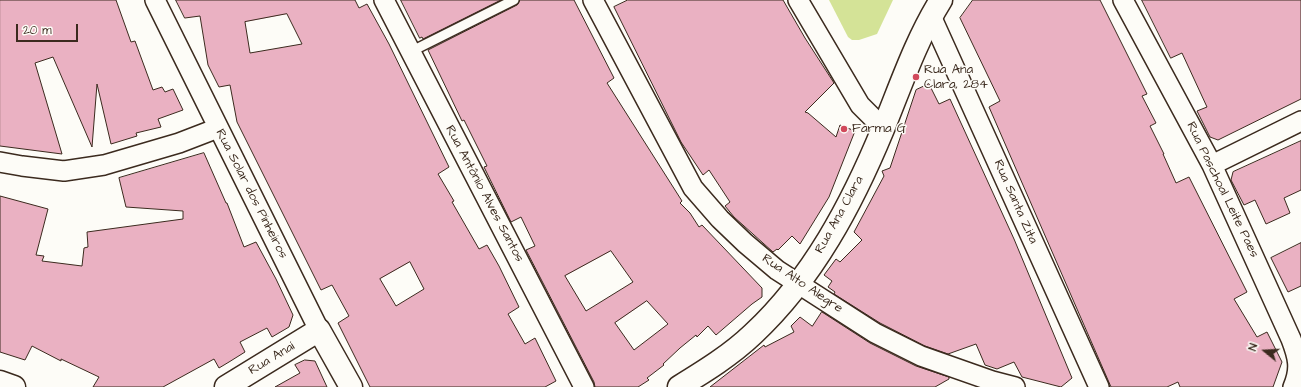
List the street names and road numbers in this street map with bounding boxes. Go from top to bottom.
street label: Rua Paschoal Leite Paes [1182,120,1262,260]
street label: Rua Antônio Alves Santos [441,123,527,265]
street label: Rua Solar dos Pinheiros [212,127,290,261]
street label: Rua Santa Zita [990,158,1040,246]
street label: Rua Ana Clara [812,174,868,256]
street label: Rua Alto Alegre [759,251,845,317]
street label: Rua Anaí [246,339,298,379]

